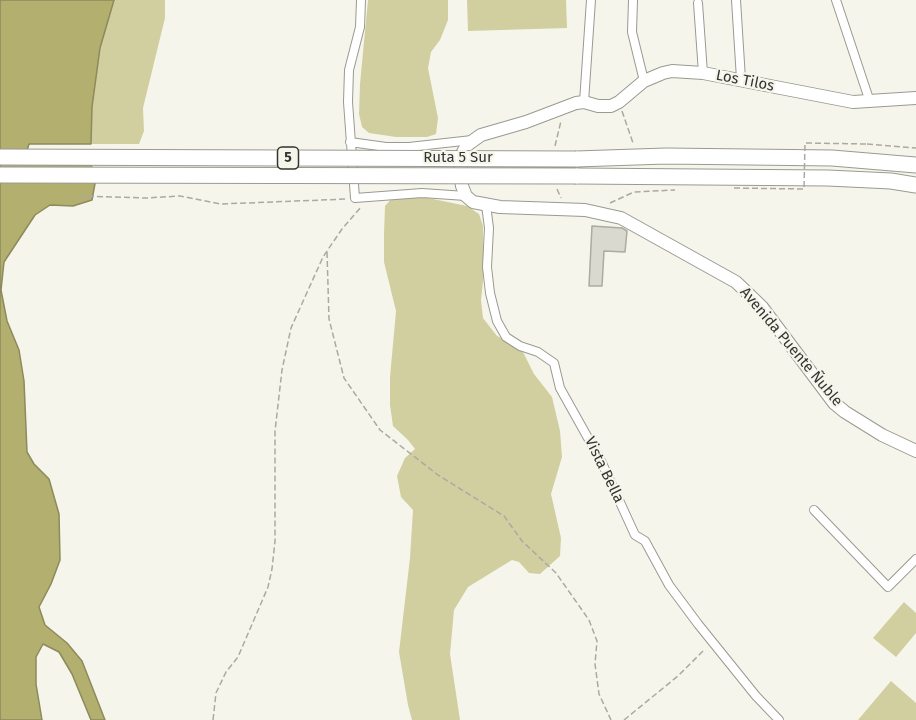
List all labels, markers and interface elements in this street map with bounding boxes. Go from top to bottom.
street label: Los Tilos [714,67,776,95]
road number: 5 [278,147,298,169]
street label: Ruta 5 Sur [423,149,493,167]
street label: Avenida Puente Ñuble [736,284,846,410]
street label: Vista Bella [580,434,628,506]

